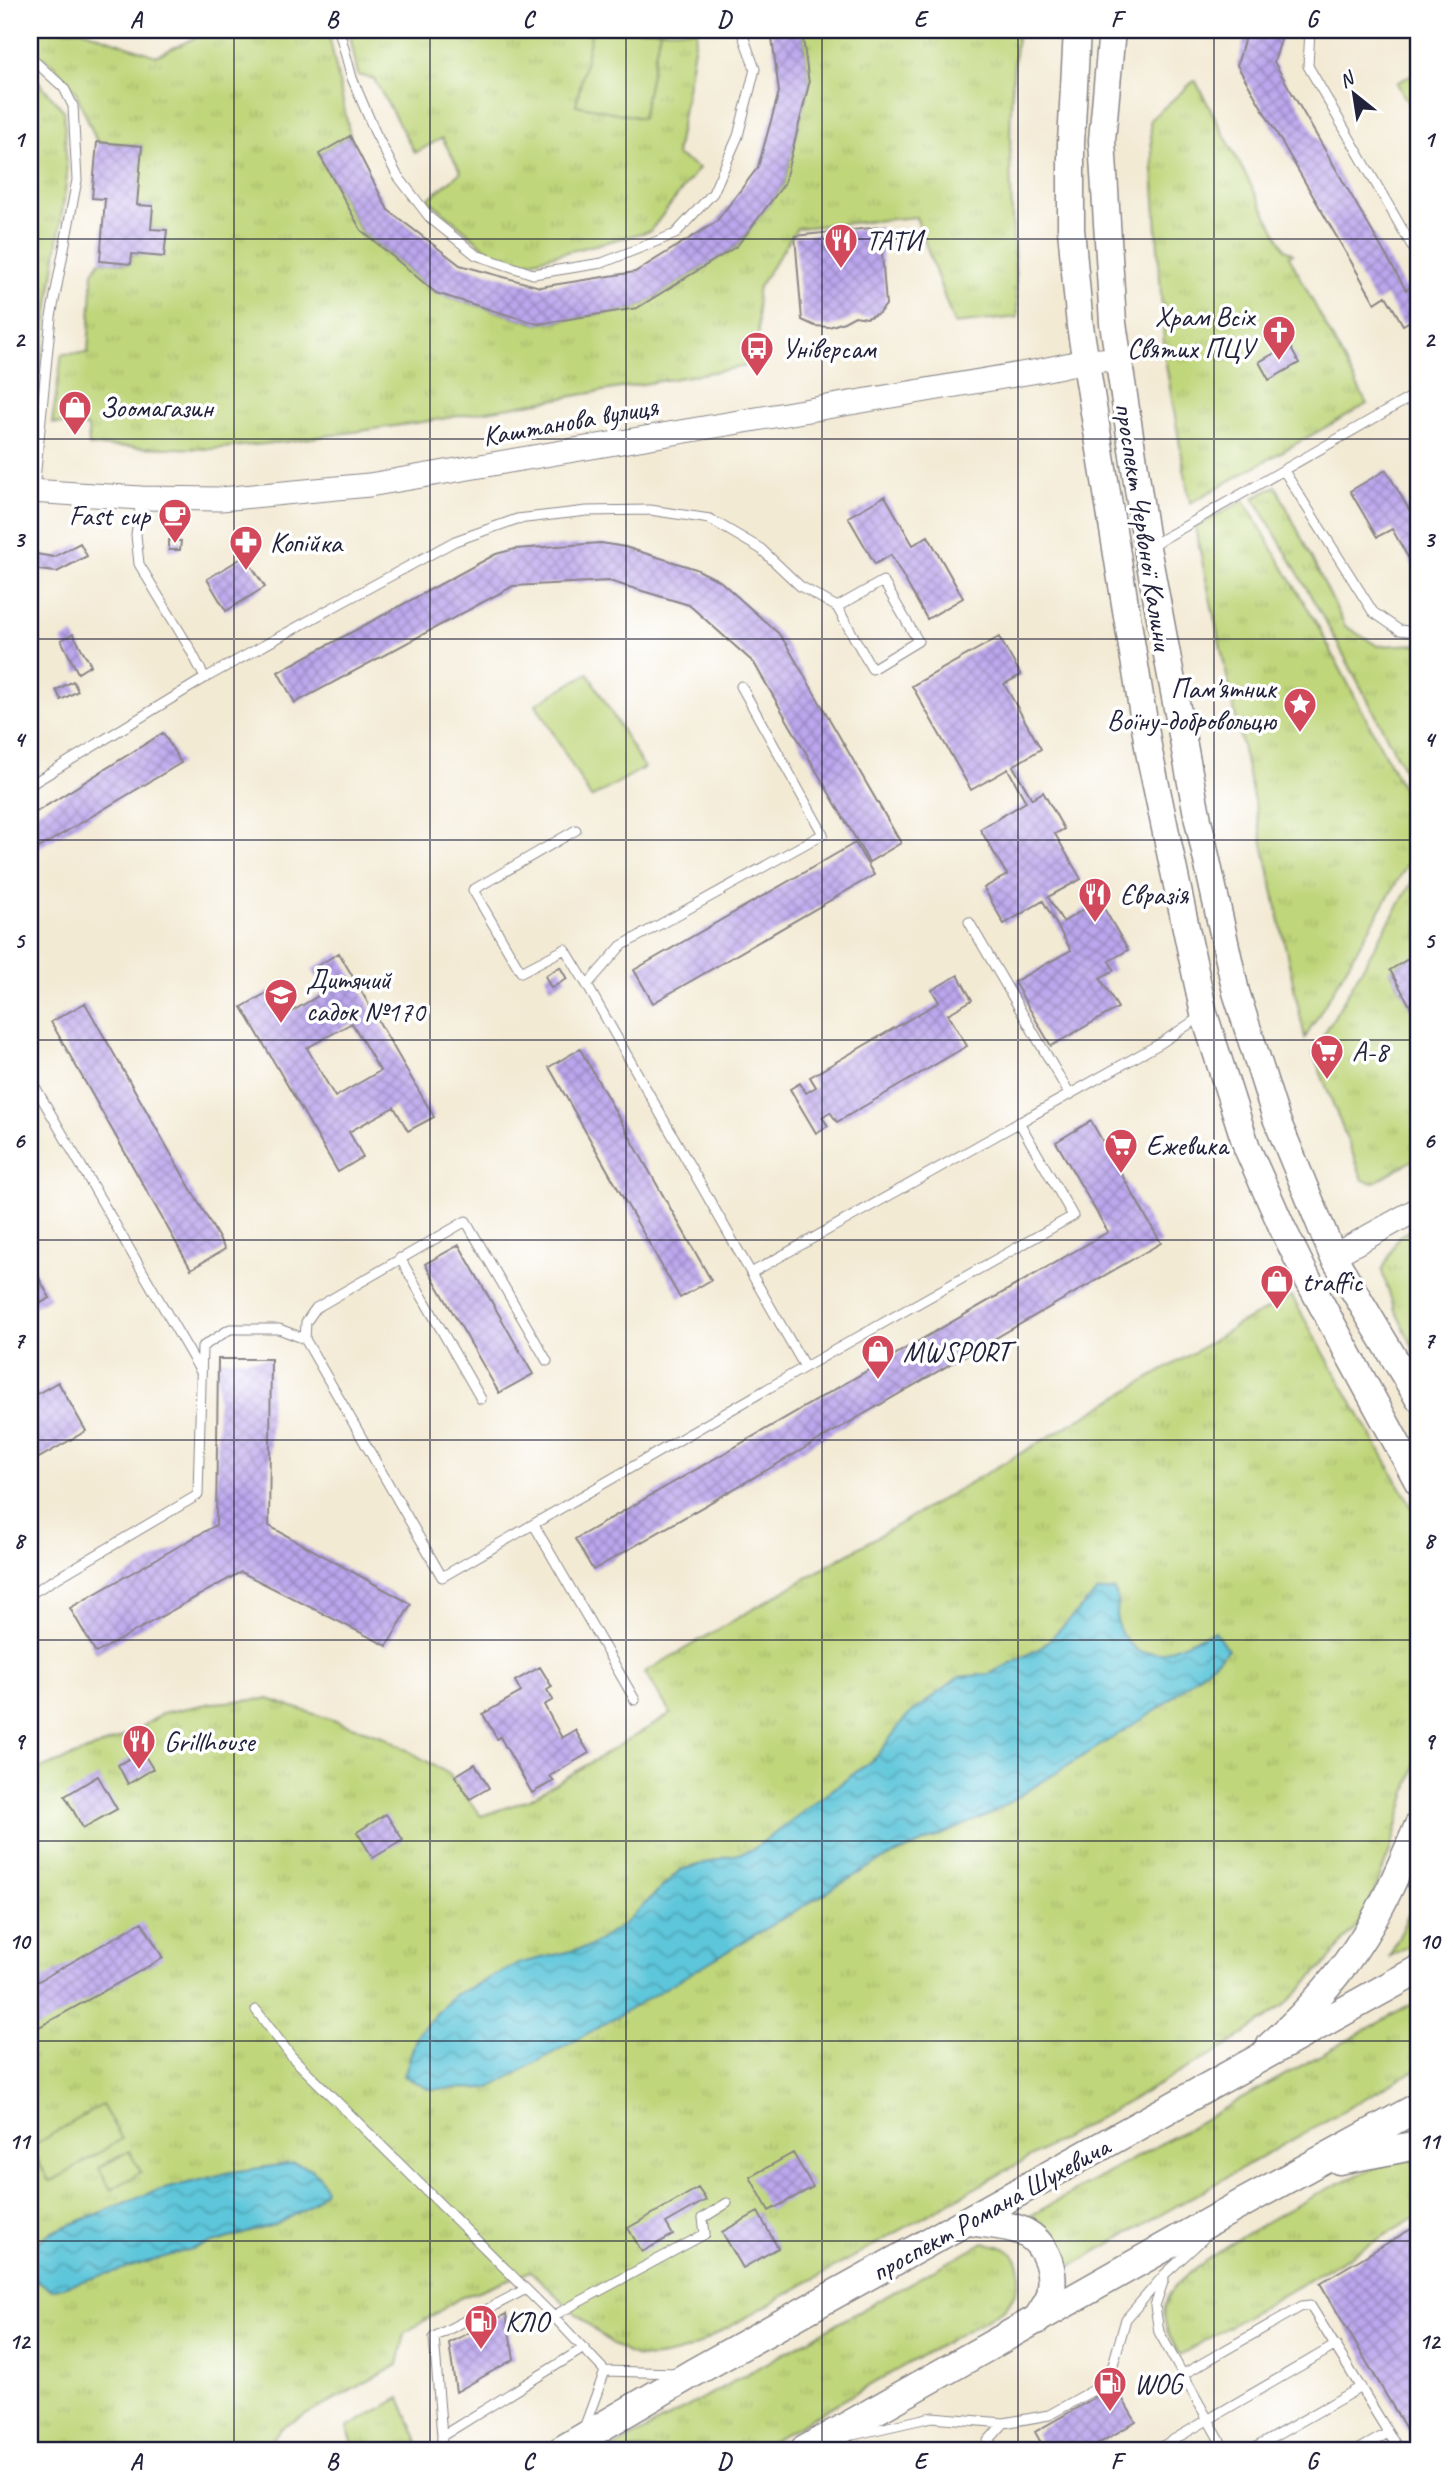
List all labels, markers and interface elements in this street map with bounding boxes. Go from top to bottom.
text: A [130,5,144,34]
text: B [326,5,340,34]
text: C [523,5,537,34]
text: D [717,5,733,34]
text: E [914,5,930,34]
text: F [1111,5,1127,34]
text: G [1306,5,1321,34]
north arrow [1318,60,1388,130]
text: N [1335,65,1360,93]
text: 1 [14,125,27,154]
text: 1 [1424,125,1437,154]
restaurant icon: ТАТИ [822,221,860,270]
place label: ТАТИ [866,223,926,258]
place label: Храм Всіх Святих ПЦУ [1127,299,1259,366]
church icon: Храм Всіх Святих ПЦУ [1260,313,1298,362]
text: 2 [14,325,27,354]
text: 2 [1424,325,1437,354]
bus stop icon: Універсам [738,329,776,378]
place label: Універсам [782,331,877,366]
shop icon: Зоомагазин [56,388,94,437]
street label: Каштанова вулиця [480,388,661,454]
place label: Зоомагазин [100,390,215,425]
street label: проспект Червоної Калини [1107,400,1181,655]
cafe icon: Fast cup [156,496,194,545]
place label: Fast cup [69,498,151,533]
pharmacy icon: Копійка [227,523,265,572]
text: 3 [14,525,27,554]
place label: Копійка [270,525,344,560]
text: 3 [1424,525,1437,554]
place label: Пам'ятник Воїну-добровольцю [1107,671,1278,738]
place icon: Пам'ятник Воїну-добровольцю [1281,685,1319,734]
text: 4 [14,725,27,754]
text: 4 [1424,725,1437,754]
restaurant icon: Євразія [1076,875,1114,924]
place label: Євразія [1120,877,1189,912]
text: 5 [14,926,26,955]
text: 5 [1424,926,1436,955]
place label: Дитячий садок №170 [306,962,427,1029]
school or university icon: Дитячий садок №170 [262,976,300,1025]
supermarket icon: А-8 [1308,1032,1346,1081]
place label: А-8 [1352,1034,1390,1069]
text: 6 [14,1126,27,1155]
supermarket icon: Ежевика [1102,1126,1140,1175]
text: 6 [1424,1126,1437,1155]
place label: Ежевика [1146,1128,1230,1163]
shop icon: traffic [1258,1262,1296,1311]
place label: traffic [1302,1264,1364,1299]
text: 7 [14,1326,27,1355]
text: 7 [1424,1326,1437,1355]
shop icon: MWSPORT [859,1332,897,1381]
place label: MWSPORT [903,1334,1017,1369]
text: 8 [14,1526,27,1555]
text: 8 [1424,1526,1437,1555]
restaurant icon: Grillhouse [120,1722,158,1771]
place label: Grillhouse [164,1724,256,1759]
text: 9 [14,1727,27,1756]
text: 9 [1424,1727,1437,1756]
text: 10 [9,1927,32,1956]
text: 10 [1419,1927,1442,1956]
text: 11 [9,2127,32,2156]
text: 11 [1419,2127,1442,2156]
street label: проспект Романа Шухевича [865,2128,1118,2289]
fuel station icon: КЛО [462,2302,500,2351]
place label: КЛО [505,2304,552,2339]
text: 12 [9,2327,32,2356]
text: 12 [1419,2327,1442,2356]
fuel station icon: WOG [1091,2364,1129,2413]
place label: WOG [1134,2366,1185,2401]
text: A [130,2447,144,2476]
text: B [326,2447,340,2476]
text: C [523,2447,537,2476]
text: D [717,2447,733,2476]
text: E [914,2447,930,2476]
text: F [1111,2447,1127,2476]
text: G [1306,2447,1321,2476]

